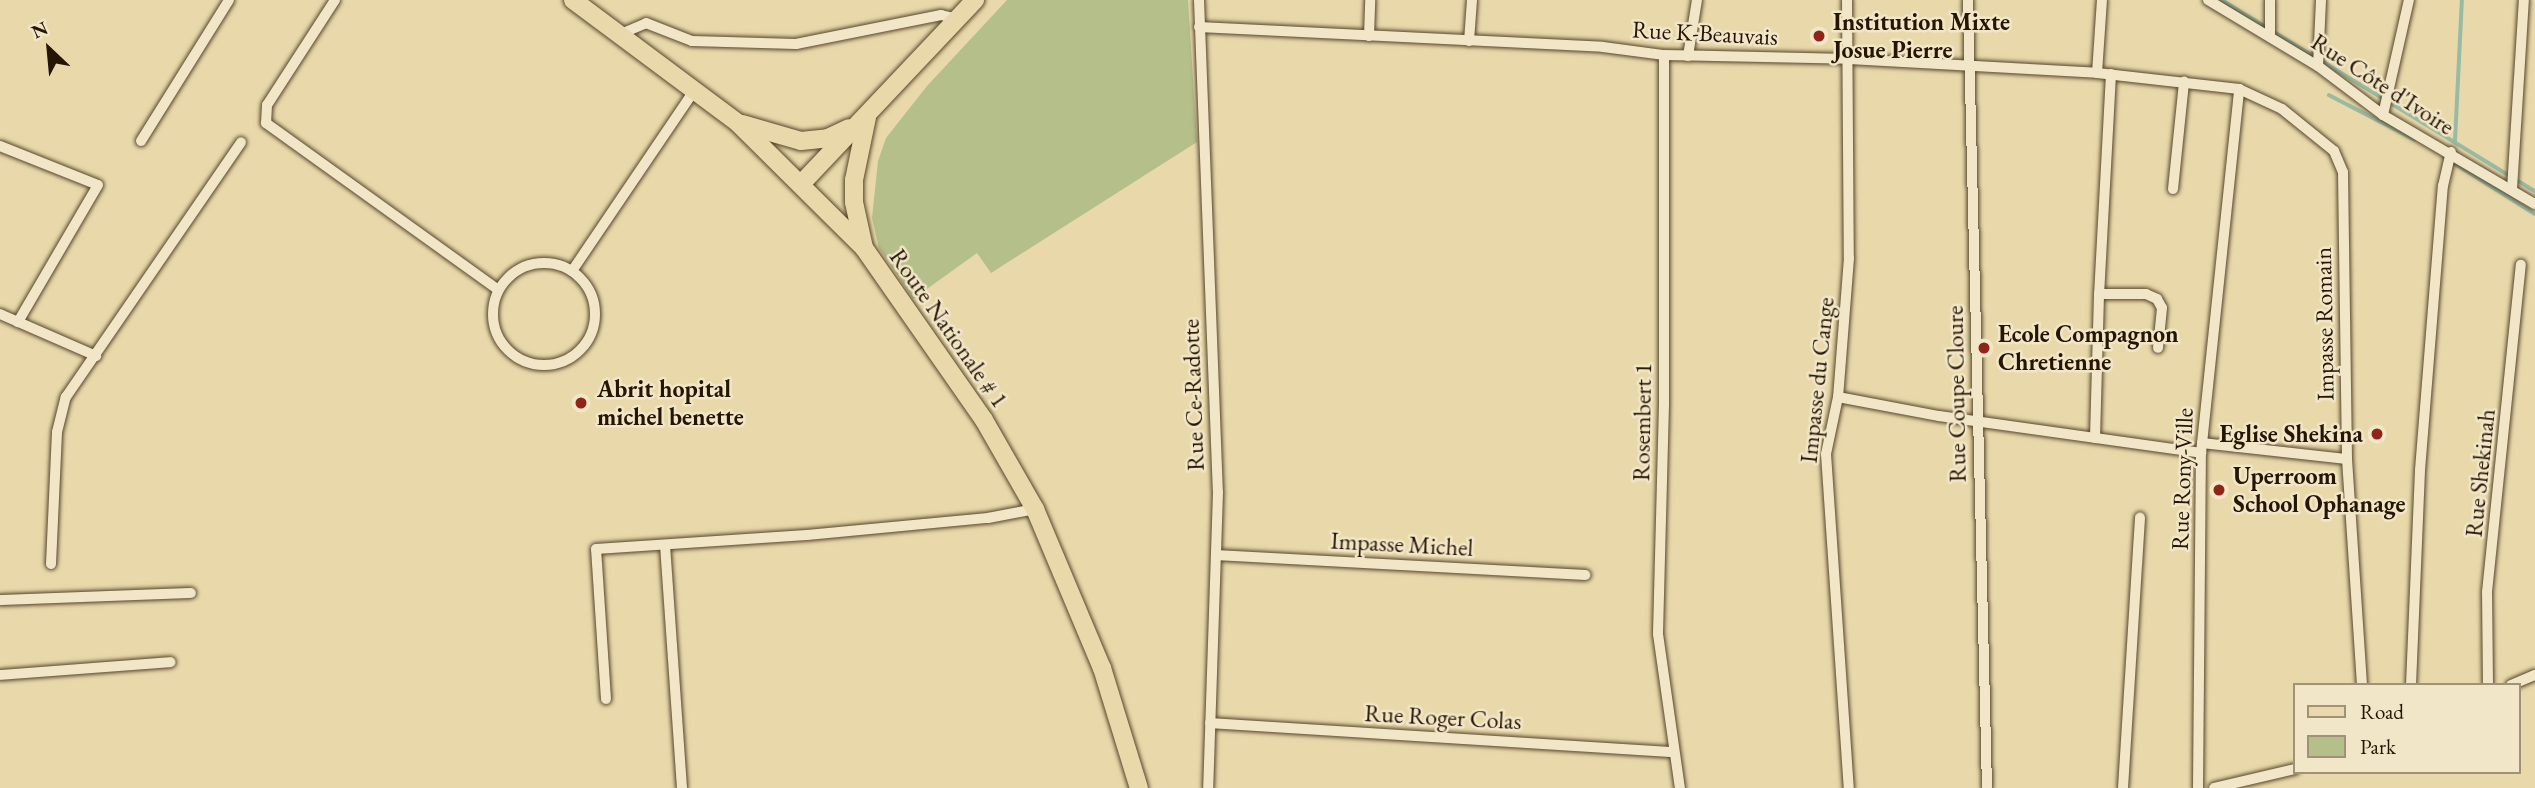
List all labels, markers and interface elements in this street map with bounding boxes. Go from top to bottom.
place label: Institution Mixte Josue Pierre [1833,8,2010,64]
north arrow [14,14,84,84]
text: N [27,15,52,44]
street label: Rue K-Beauvais [1631,15,1779,51]
street label: Rue Côte d'Ivoire [2306,27,2460,141]
marker: Institution Mixte Josue Pierre [1811,28,1827,44]
street label: Route Nationale # 1 [884,243,1014,413]
street label: Impasse Romain [2308,247,2340,401]
street label: Impasse du Cange [1794,296,1840,464]
street label: Rue Coupe Cloure [1940,305,1972,483]
street label: Rue Ce-Radotte [1176,319,1210,471]
place label: Ecole Compagnon Chretienne [1998,320,2179,376]
marker: Ecole Compagnon Chretienne [1976,340,1992,356]
street label: Rosembert 1 [1627,363,1657,481]
place label: Abrit hopital michel benette [597,375,744,431]
marker: Abrit hopital michel benette [571,393,591,413]
street label: Rue Rony-Ville [2165,407,2199,551]
street label: Rue Shekinah [2459,408,2501,538]
place label: Eglise Shekina [2219,420,2363,448]
marker: Eglise Shekina [2369,426,2385,442]
place label: Uperroom School Ophanage [2233,462,2405,518]
marker: Uperroom School Ophanage [2211,482,2227,498]
street label: Impasse Michel [1330,526,1474,562]
legend [2294,683,2521,774]
text: Road [2360,698,2404,725]
street label: Rue Roger Colas [1364,699,1522,735]
text: Park [2360,733,2396,760]

